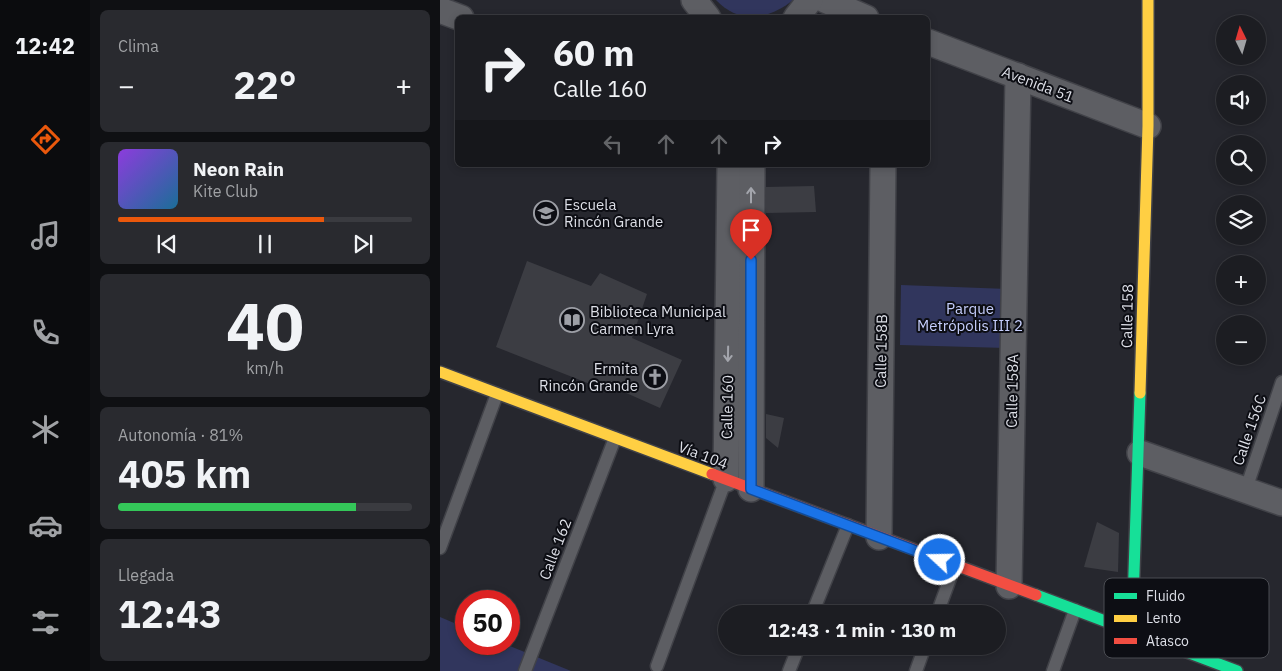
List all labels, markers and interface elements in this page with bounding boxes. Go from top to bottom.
north arrow [1216,15,1266,65]
map controls [1216,15,1266,365]
text: 60 m [553,30,635,76]
text: 12:42 [15,31,75,60]
icon: right [470,35,535,100]
text: Clima [118,36,159,56]
text: 22° [233,60,297,109]
street label: Avenida 51 [999,62,1077,106]
text: − [118,67,135,104]
text: + [395,67,412,104]
text: Calle 160 [553,74,647,103]
button: sound [1216,75,1266,125]
icon: directions [28,122,63,157]
icon: left [599,130,627,158]
icon: ahead [652,130,680,158]
icon: ahead [705,130,733,158]
icon: right [758,130,786,158]
button: search [1216,135,1266,185]
text: Neon Rain [193,157,284,181]
text: Kite Club [193,181,258,201]
one-way arrow [746,187,756,204]
place label: Escuela Rincón Grande [564,195,663,231]
button: layers [1216,195,1266,245]
school or university icon: Escuela Rincón Grande [533,200,559,226]
pin [730,209,772,260]
icon: arrive [737,216,765,244]
icon: music [28,218,63,253]
icon: previous [153,230,181,258]
icon: pause [251,230,279,258]
icon: next [349,230,377,258]
button: + [1216,255,1266,305]
text: 40 [226,283,304,368]
street label: Calle 158 [1117,284,1137,348]
park label: Parque Metrópolis III 2 [917,299,1023,335]
place label: Biblioteca Municipal Carmen Lyra [590,302,726,338]
library icon: Biblioteca Municipal Carmen Lyra [559,307,585,333]
street label: Calle 158B [871,314,891,388]
icon: phone [28,315,63,350]
button: − [1216,315,1266,365]
one-way arrow [723,345,733,361]
street label: Calle 158A [1002,354,1022,428]
text: km/h [246,358,284,378]
place label: Ermita Rincón Grande [539,359,638,395]
church icon: Ermita Rincón Grande [642,364,668,390]
street label: Calle 160 [717,375,737,439]
street label: Calle 156C [1228,392,1270,468]
icon: climate [28,412,63,447]
text: Autonomía · 81% [118,425,243,445]
street label: Vía 104 [676,437,730,473]
text: 405 km [118,449,251,498]
icon: car [28,508,63,543]
street label: Calle 162 [535,516,575,582]
position arrow [913,533,965,585]
text: Llegada [118,565,174,585]
legend [1104,578,1269,658]
text: Fluido [1146,587,1185,605]
text: 12:43 [118,589,222,638]
speed limit sign: 50 [455,590,520,655]
icon: filters [28,605,63,640]
text: Lento [1146,609,1181,627]
text: 12:43 · 1 min · 130 m [768,618,956,642]
text: Atasco [1146,632,1189,650]

